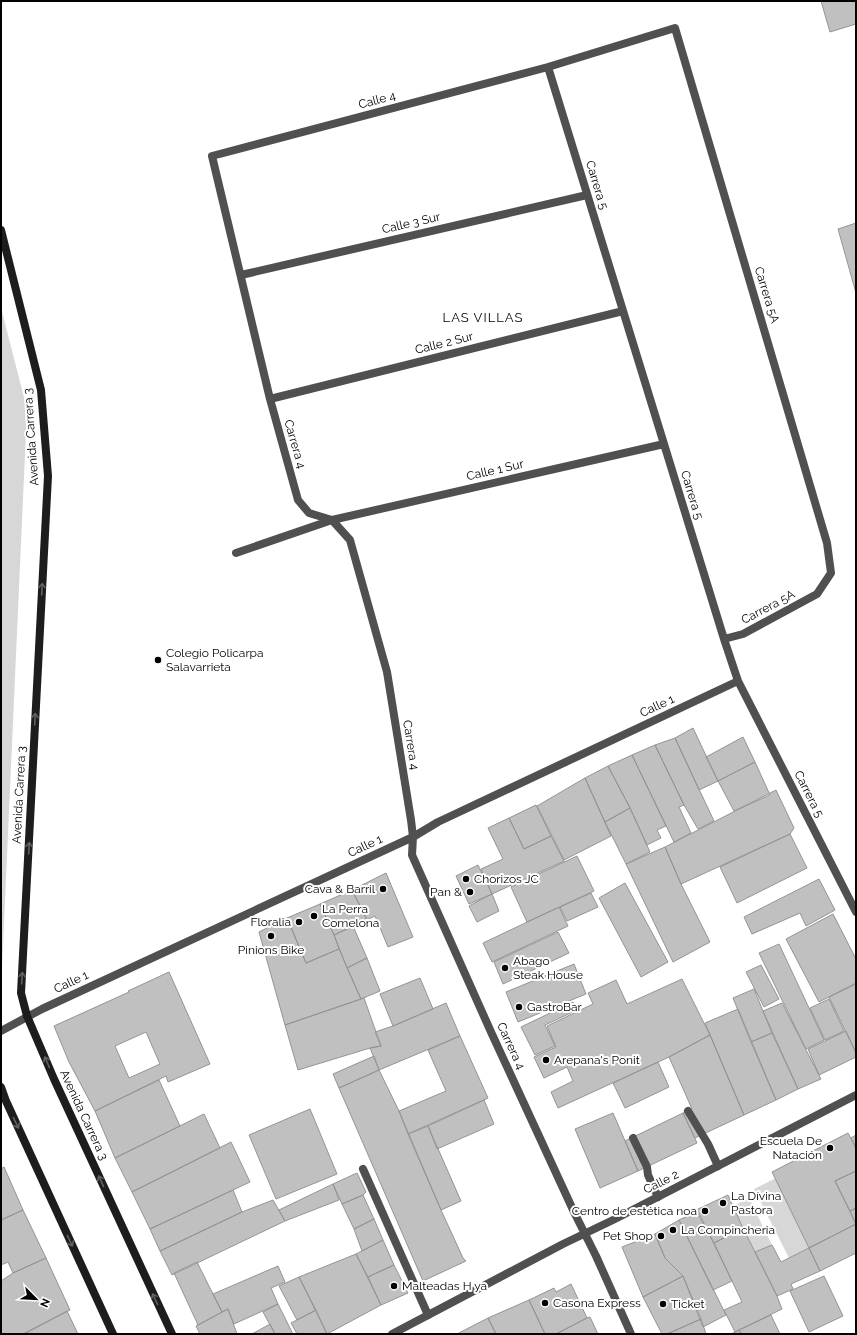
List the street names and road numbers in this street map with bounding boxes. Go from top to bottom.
street label: Calle 4 [357,88,398,112]
street label: Carrera 5 [583,159,611,212]
street label: Calle 3 Sur [380,209,442,237]
street label: Carrera 5A [752,265,782,325]
street label: Calle 2 Sur [414,329,475,357]
street label: Avenida Carrera 3 [21,388,41,486]
street label: Carrera 4 [281,418,309,471]
street label: Calle 1 Sur [465,456,526,483]
street label: Carrera 5 [678,469,706,522]
street label: Carrera 5A [739,587,797,627]
street label: Calle 1 [637,692,677,720]
street label: Carrera 4 [400,719,422,771]
street label: Avenida Carrera 3 [9,746,29,844]
street label: Carrera 5 [791,768,827,820]
street label: Calle 1 [345,832,385,860]
street label: Calle 1 [51,968,91,996]
street label: Carrera 4 [494,1020,528,1072]
street label: Avenida Carrera 3 [57,1068,111,1162]
street label: Calle 2 [641,1167,681,1197]

